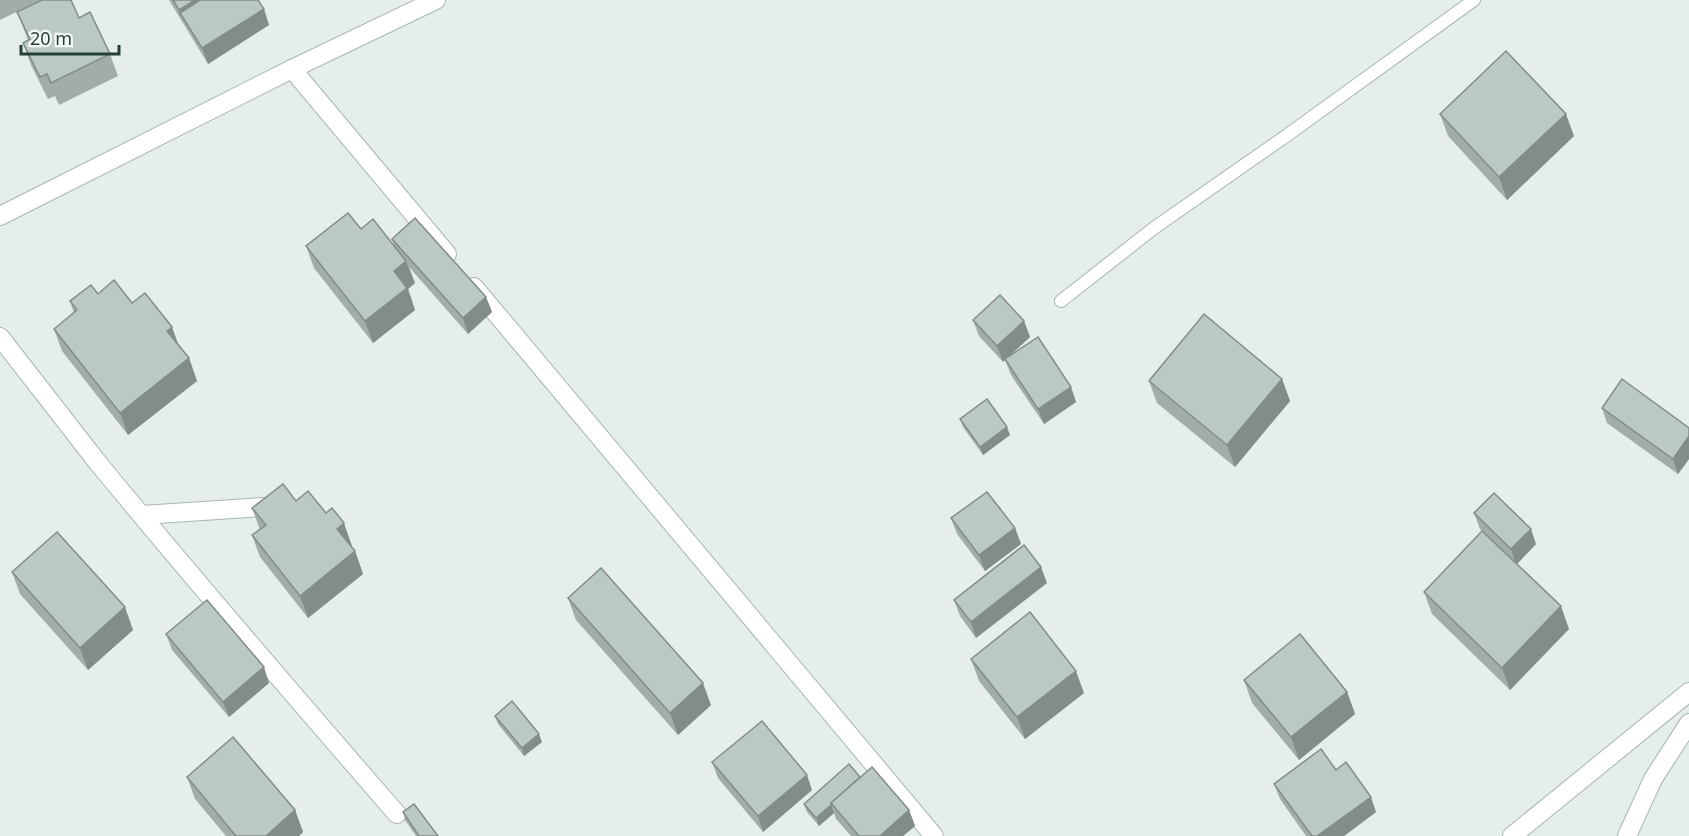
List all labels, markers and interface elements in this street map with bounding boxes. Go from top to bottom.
scale bar [21,18,118,56]
text: 20 m [30,26,72,50]

